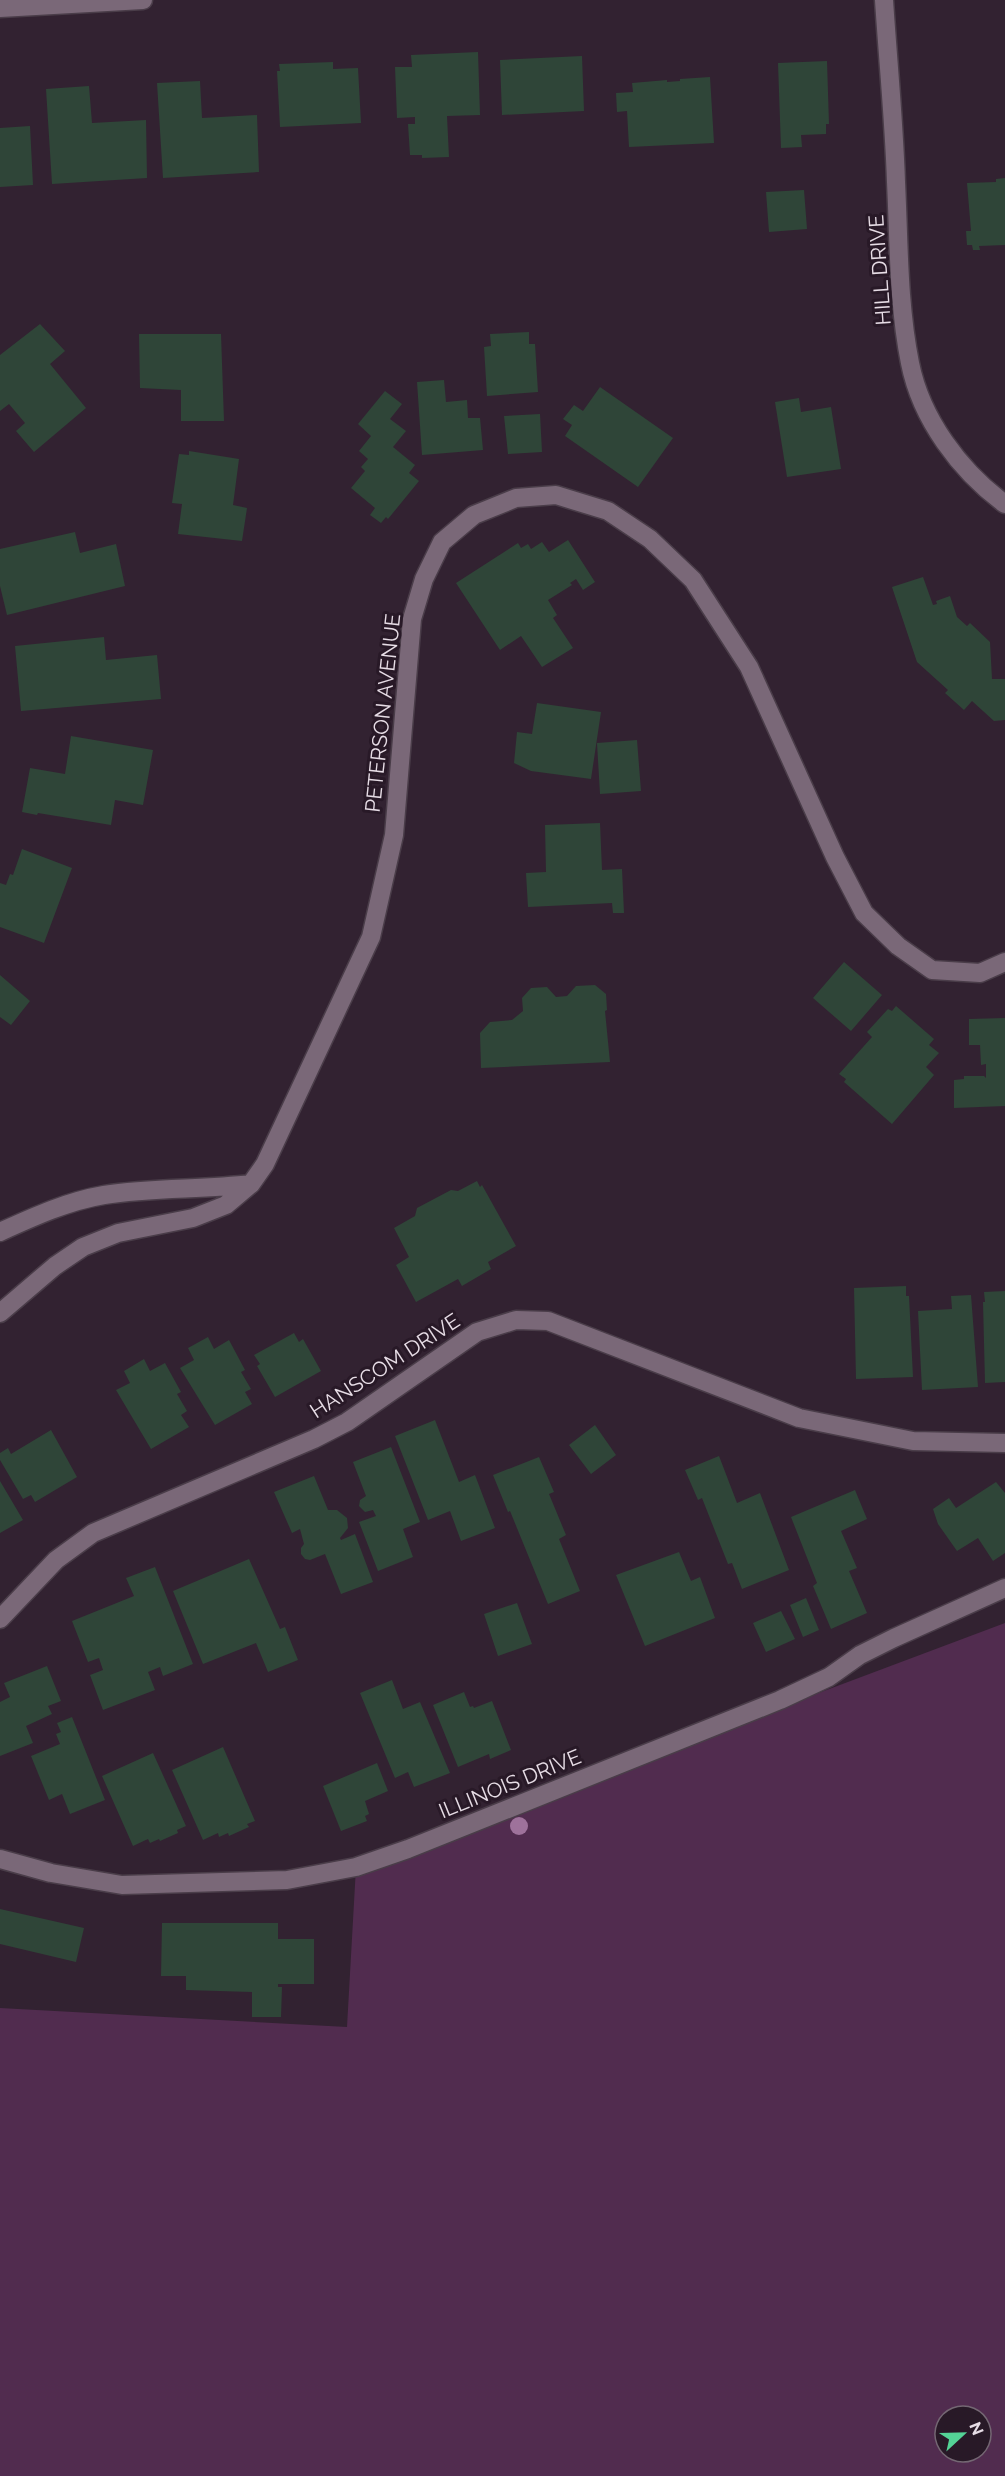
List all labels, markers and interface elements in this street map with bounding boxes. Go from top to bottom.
street label: HILL DRIVE [863,214,896,326]
street label: PETERSON AVENUE [360,612,405,813]
street label: HANSCOM DRIVE [305,1308,464,1423]
street label: ILLINOIS DRIVE [435,1744,585,1823]
north arrow [933,2404,993,2464]
text: N [965,2419,988,2438]

